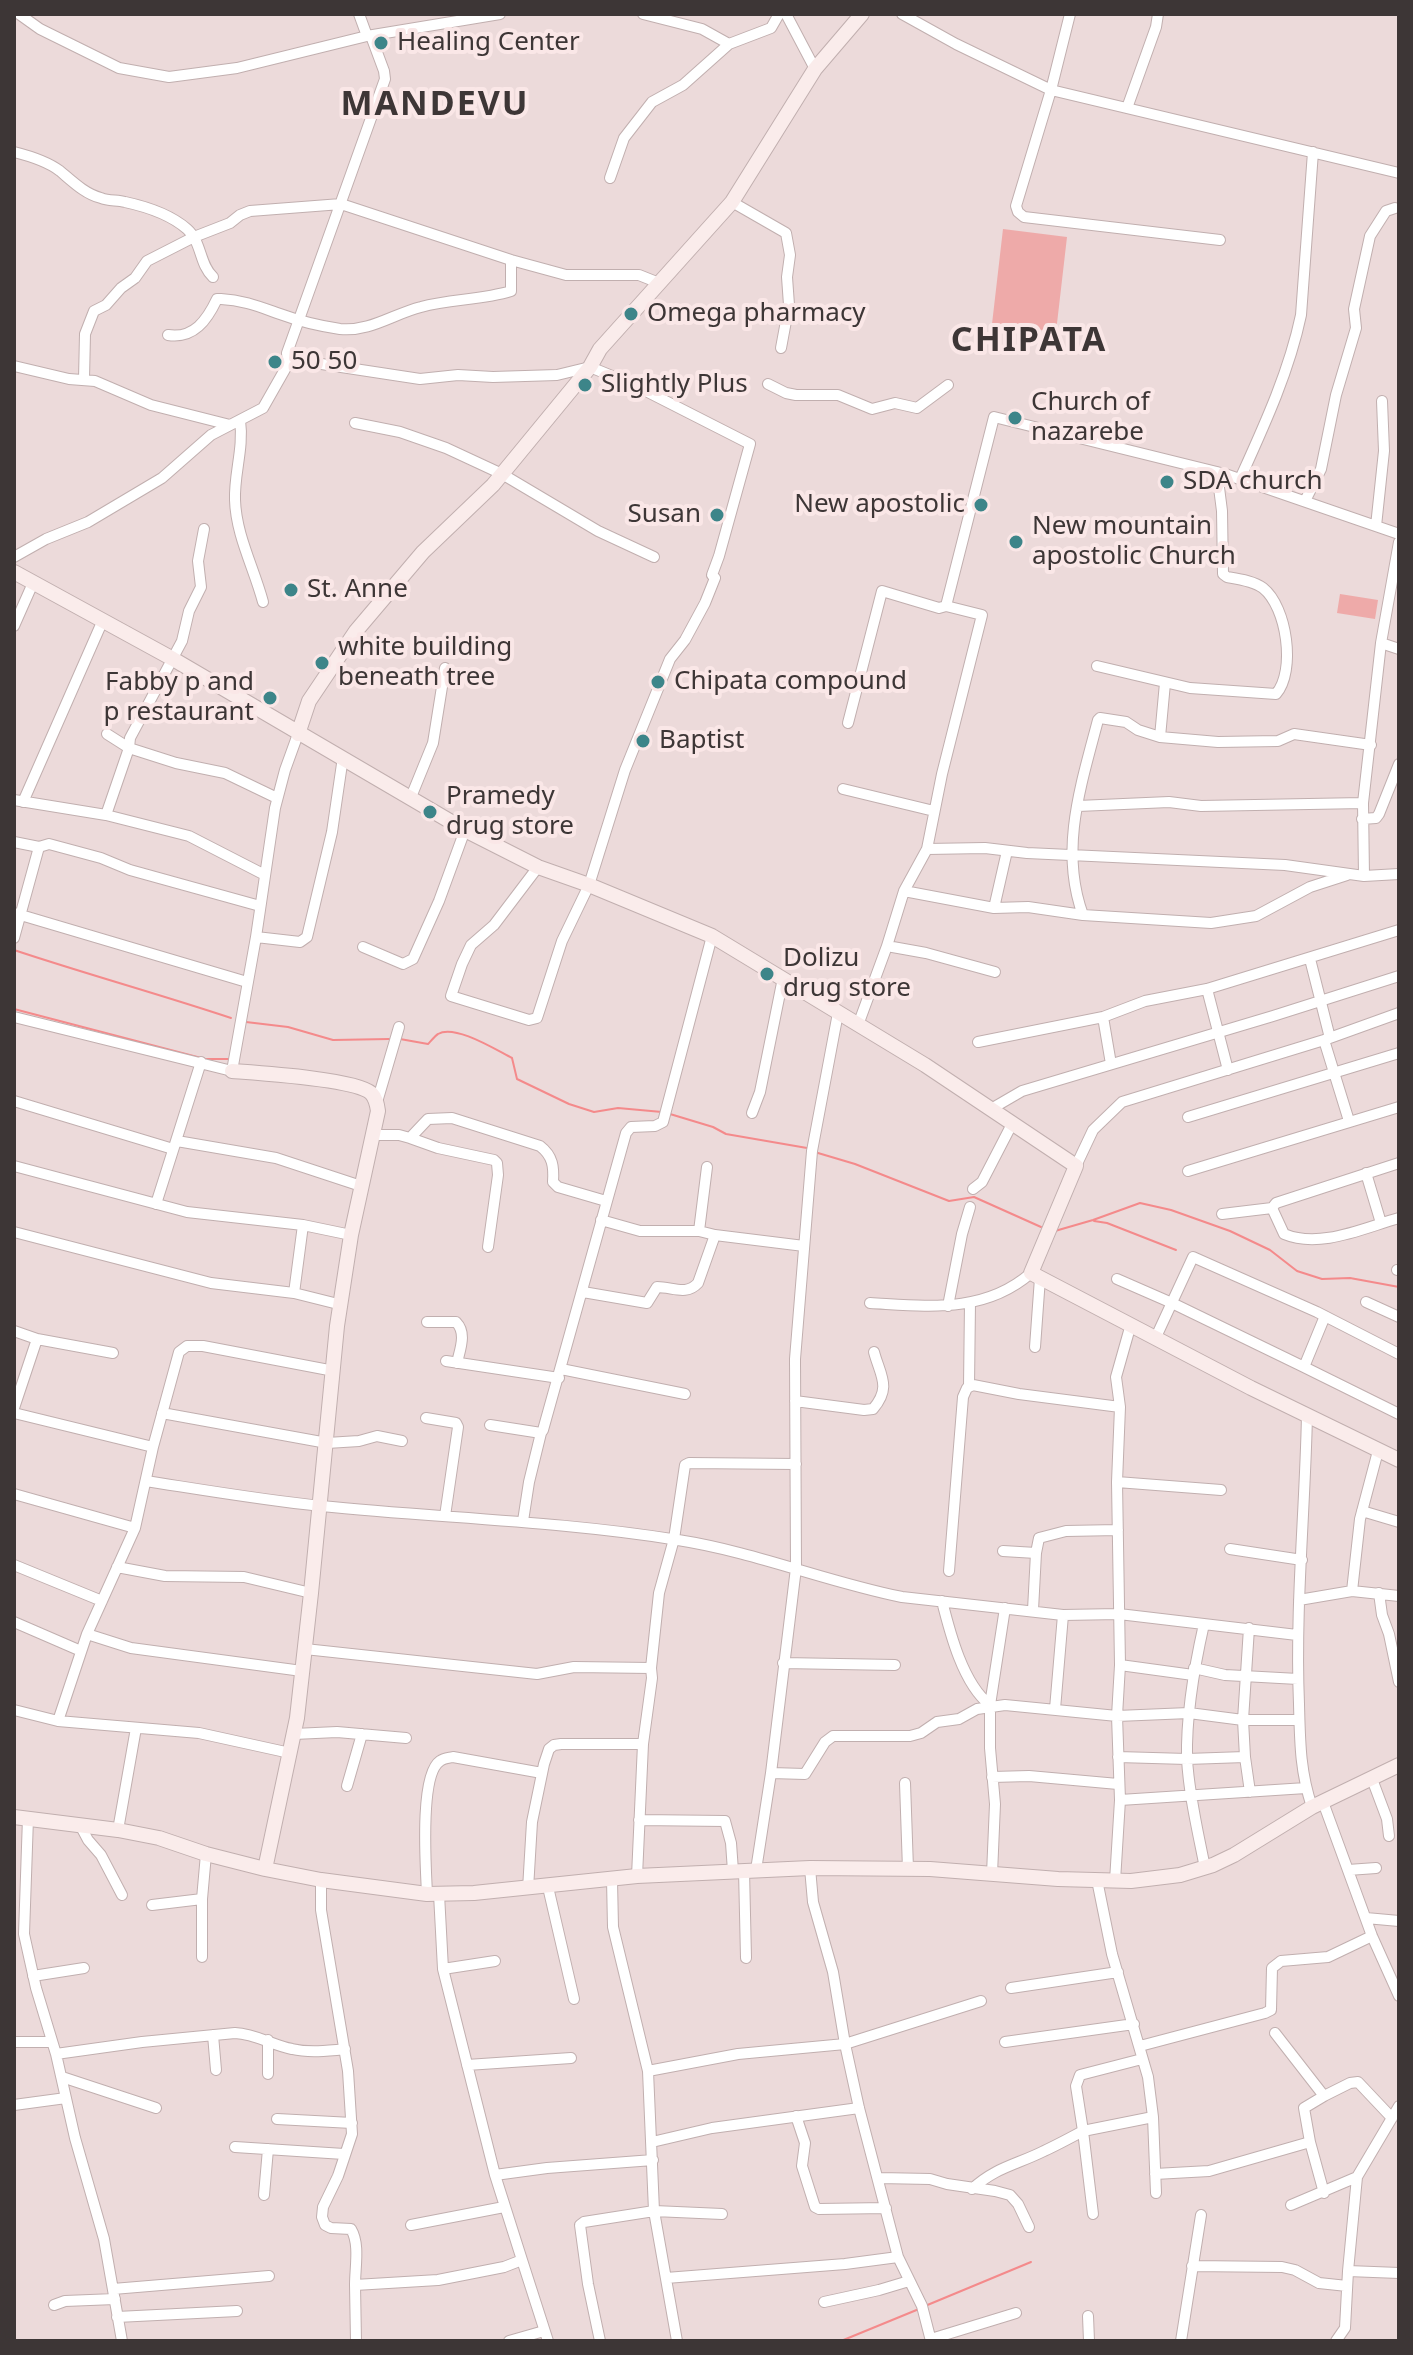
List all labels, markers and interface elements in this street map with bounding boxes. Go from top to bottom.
place label: Healing Center [397,27,580,59]
marker: Healing Center [372,34,390,52]
district label: MANDEVU [341,85,529,125]
place label: Omega pharmacy [647,298,866,330]
marker: Omega pharmacy [622,305,640,323]
district label: CHIPATA [951,321,1107,361]
place label: 50 50 [291,346,357,378]
marker: 50 50 [266,353,284,371]
place label: Slightly Plus [601,369,748,401]
marker: Slightly Plus [576,376,594,394]
place label: Church of nazarebe [1031,387,1150,448]
marker: Church of nazarebe [1006,409,1024,427]
place label: SDA church [1183,466,1322,498]
marker: SDA church [1158,473,1176,491]
place label: New apostolic [794,489,965,521]
marker: New apostolic [972,496,990,514]
place label: Susan [628,499,701,531]
marker: Susan [708,506,726,524]
place label: New mountain apostolic Church [1032,511,1236,572]
marker: New mountain apostolic Church [1007,533,1025,551]
place label: St. Anne [307,574,408,606]
marker: St. Anne [282,581,300,599]
place label: white building beneath tree [338,632,512,694]
marker: white building beneath tree [313,654,331,672]
place label: Chipata compound [674,666,907,698]
place label: Fabby p and p restaurant [104,667,254,728]
marker: Chipata compound [649,673,667,691]
marker: Fabby p and p restaurant [261,689,279,707]
place label: Baptist [659,725,744,757]
marker: Baptist [634,732,652,750]
place label: Pramedy drug store [446,781,574,842]
marker: Pramedy drug store [421,803,439,821]
place label: Dolizu drug store [783,943,911,1004]
marker: Dolizu drug store [758,965,776,983]

